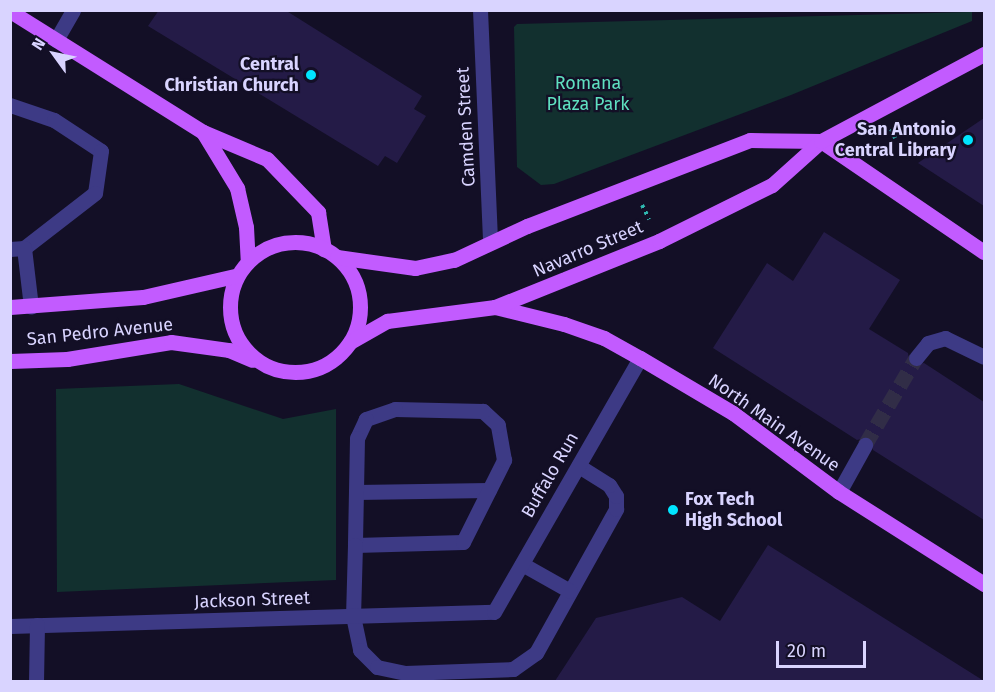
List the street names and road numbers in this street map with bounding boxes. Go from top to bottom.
street label: Camden Street [452,67,480,187]
street label: Navarro Street [530,216,646,282]
street label: San Pedro Avenue [26,314,174,350]
street label: North Main Avenue [704,370,844,476]
street label: Buffalo Run [517,428,583,522]
street label: Jackson Street [194,587,310,613]

